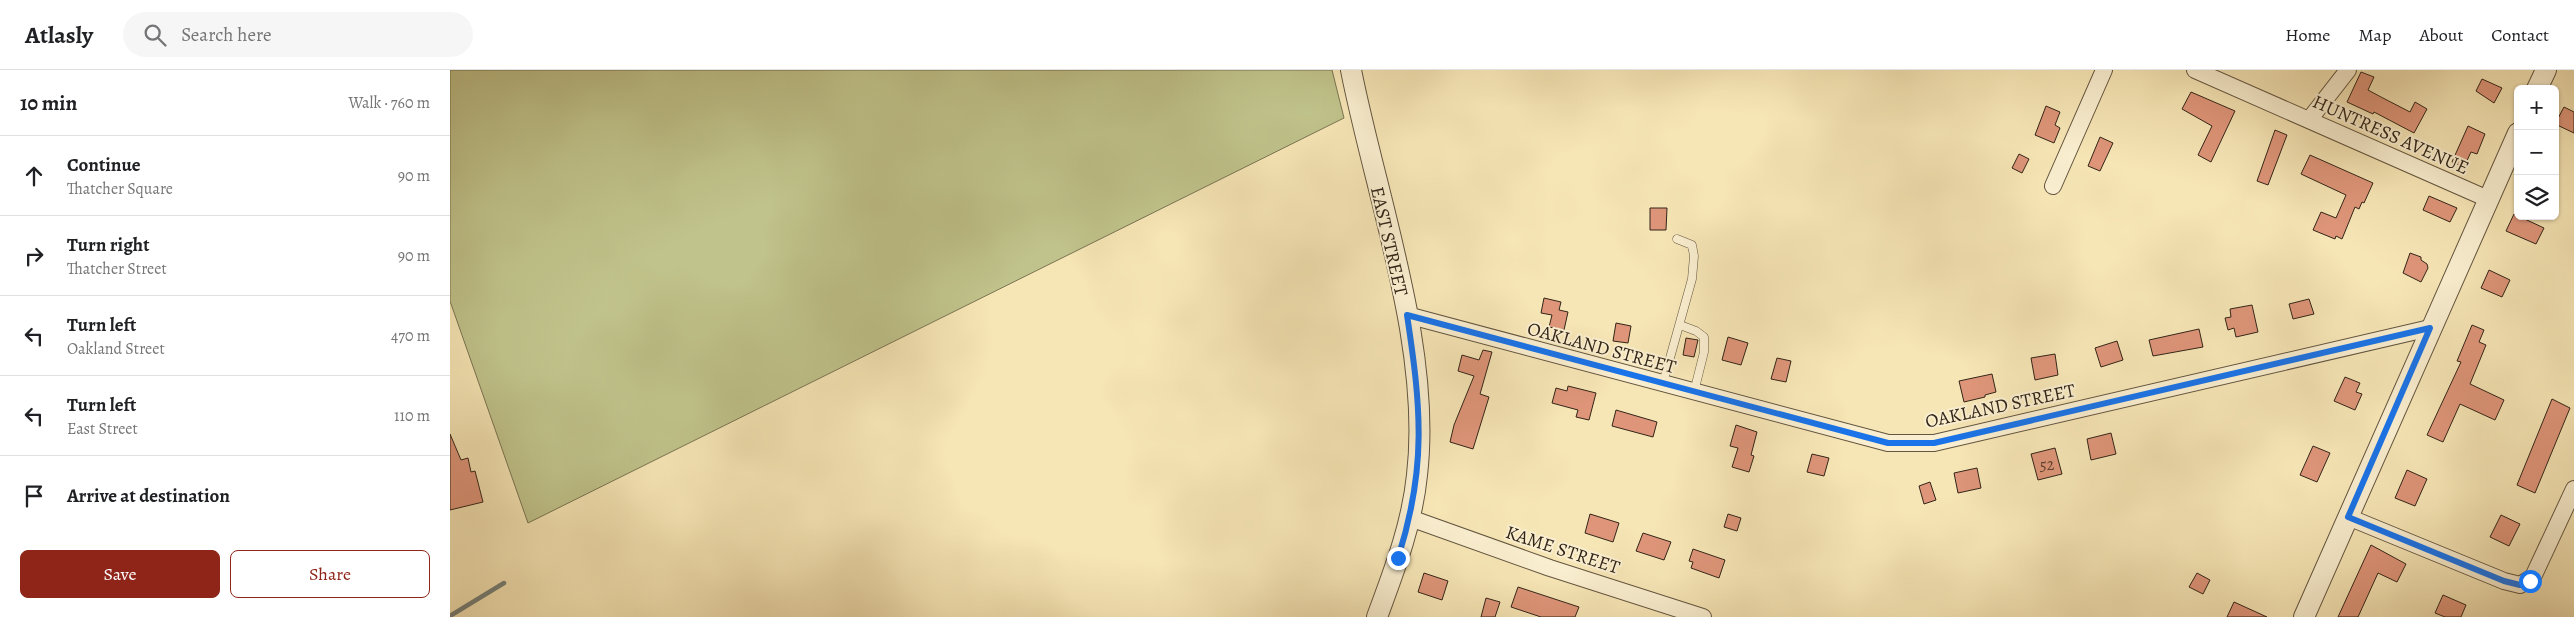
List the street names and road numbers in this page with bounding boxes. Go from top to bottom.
street label: HUNTRESS AVENUE [2308,89,2473,181]
street label: EAST STREET [1364,184,1414,299]
street label: OAKLAND STREET [1525,316,1680,380]
street label: OAKLAND STREET [1923,377,2078,435]
street label: KAME STREET [1502,519,1624,581]

